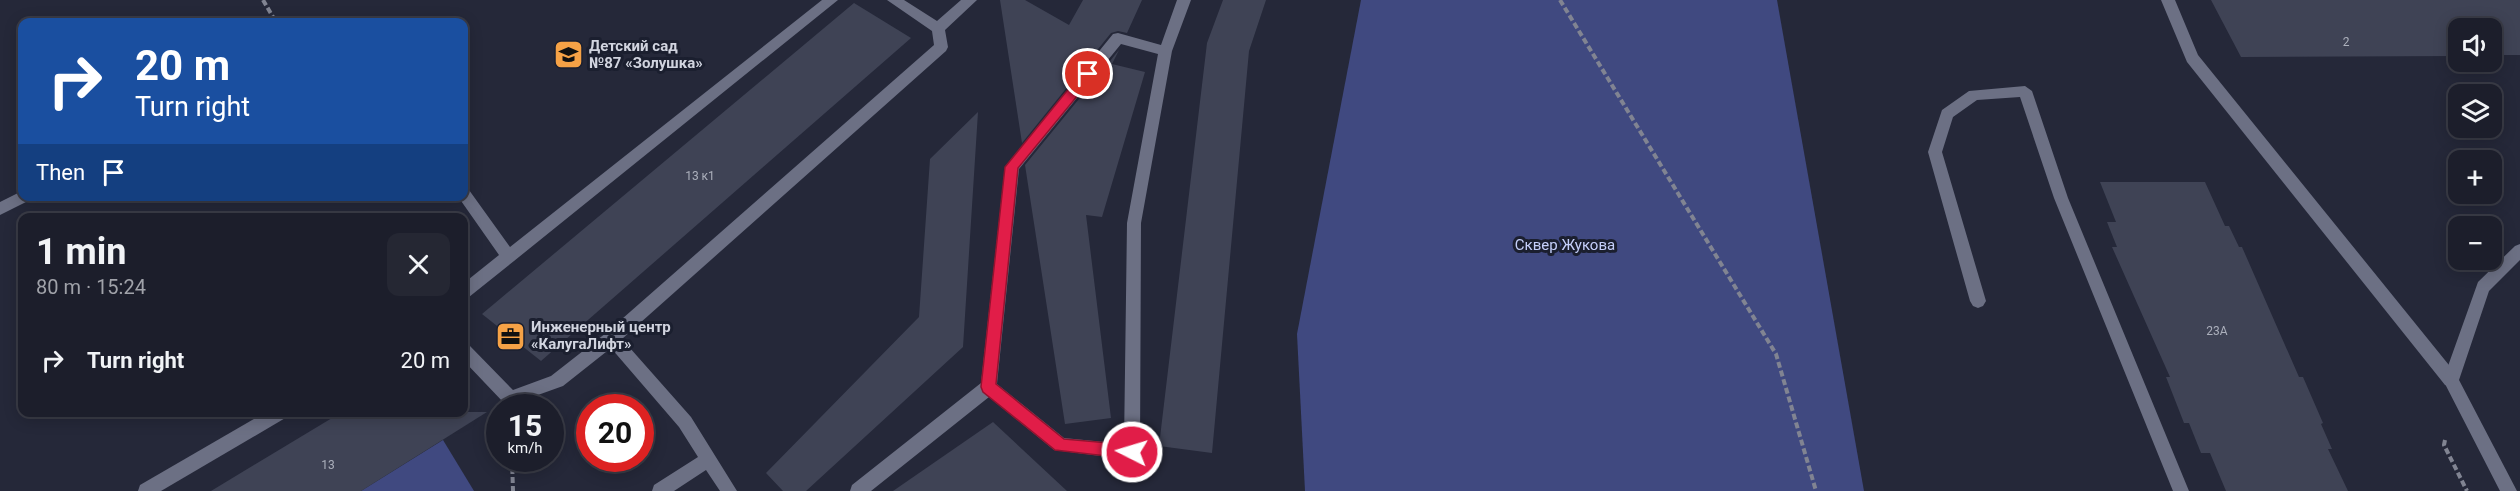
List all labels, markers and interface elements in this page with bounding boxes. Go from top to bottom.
map controls [2448,18,2502,270]
button: sound [2448,18,2502,72]
house number: 2 [2343,35,2350,49]
place label: Детский сад №87 «Золушка» [589,37,703,72]
school or university icon: Детский сад №87 «Золушка» [552,39,584,71]
text: 20 m [135,41,230,90]
icon: right [36,42,114,120]
pin [1062,48,1113,99]
icon: arrive [1071,57,1104,90]
button: layers [2448,84,2502,138]
text: Turn right [135,91,250,123]
button: + [2448,150,2502,204]
icon: arrive [97,156,130,189]
text: Then [36,160,85,185]
house number: 13 к1 [685,169,715,183]
button: − [2448,216,2502,270]
text: 1 min [36,231,127,273]
button: close [387,233,450,296]
park label: Сквер Жукова [1515,236,1615,254]
text: 80 m · 15:24 [36,275,146,299]
place label: Инженерный центр «КалугаЛифт» [531,318,671,353]
office icon: Инженерный центр «КалугаЛифт» [494,320,526,352]
house number: 23А [2206,324,2228,338]
icon: right [36,344,69,377]
text: Turn right [87,348,184,373]
text: 20 m [401,348,450,373]
speed limit sign: 20 [576,394,654,472]
text: 15 [508,408,542,443]
position arrow [1100,420,1164,484]
text: km/h [507,439,543,457]
house number: 13 [321,458,335,472]

